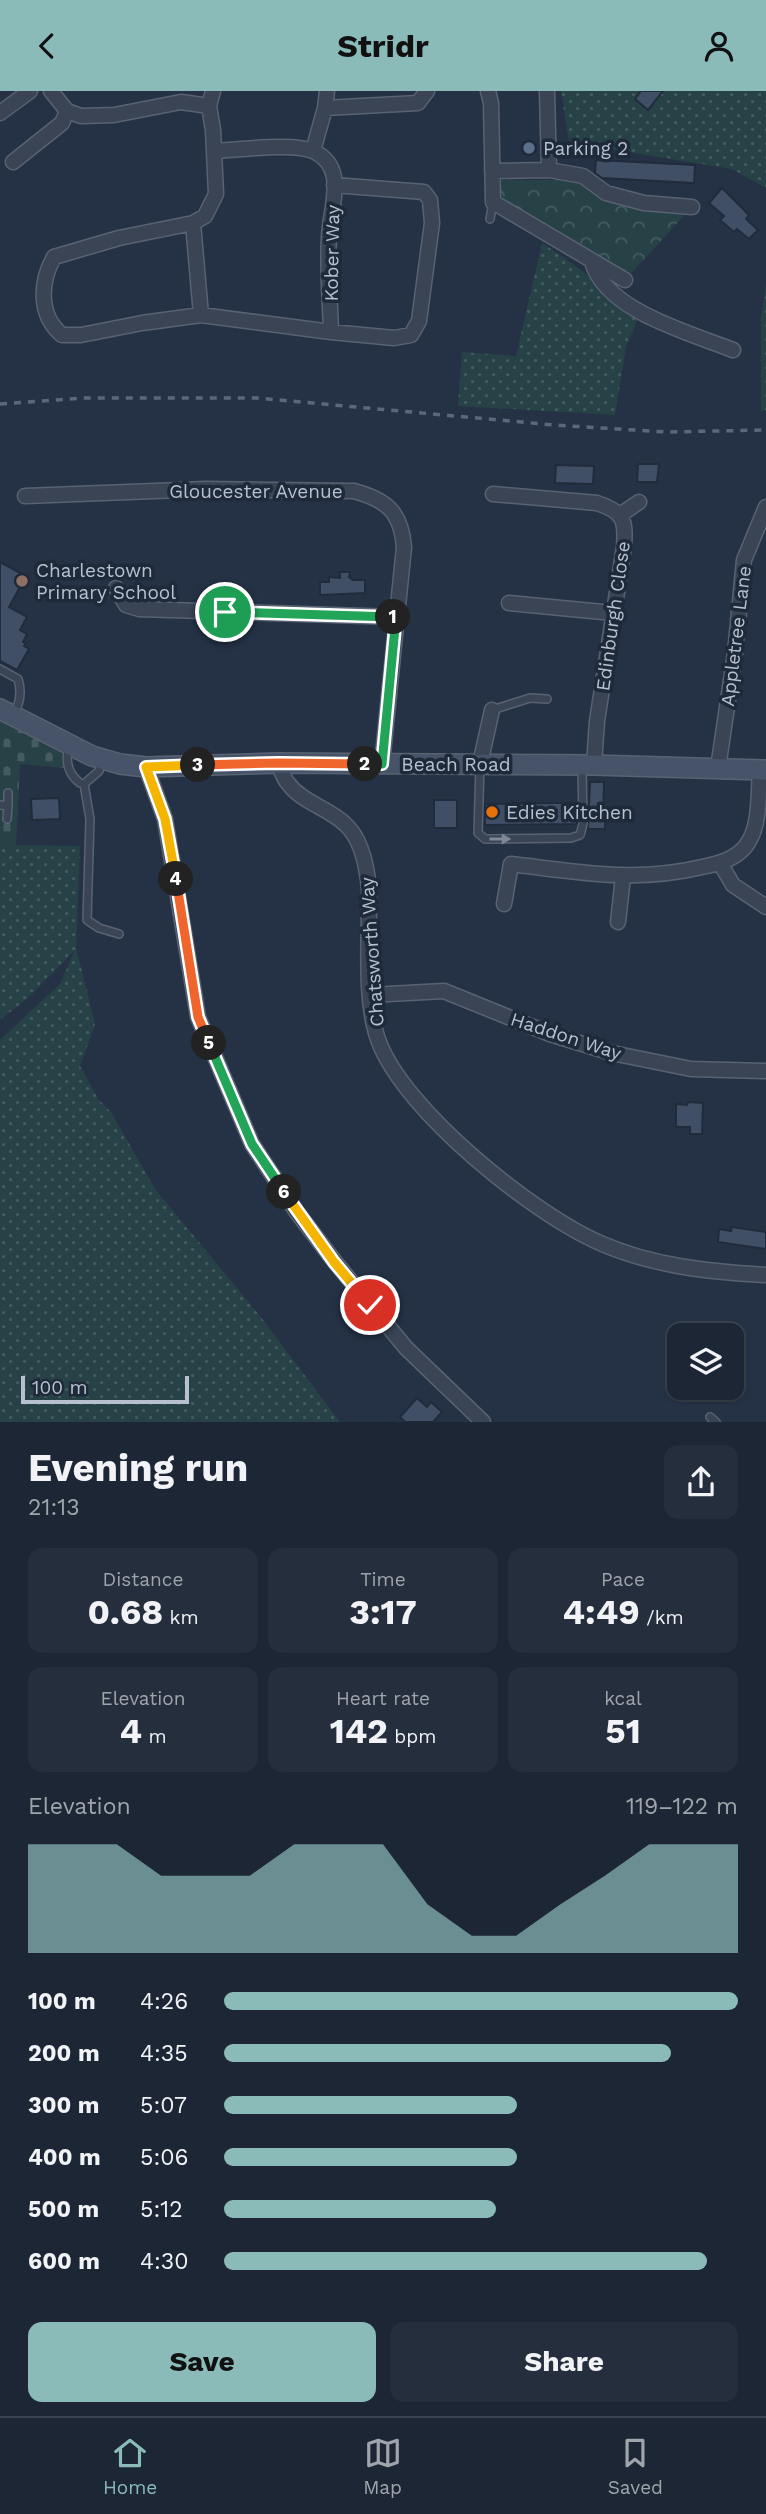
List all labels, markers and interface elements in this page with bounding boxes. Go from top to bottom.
icon: back [28,27,66,65]
text: Stridr [337,27,429,65]
icon: person [700,27,738,65]
place label: Parking 2 [543,137,628,160]
marker: Parking 2 [521,140,537,156]
street label: Kober Way [320,204,344,302]
street label: Gloucester Avenue [169,480,343,503]
street label: Edinburgh Close [591,540,635,692]
place label: Charlestown Primary School [36,559,176,604]
street label: Appletree Lane [716,564,756,708]
marker: Charlestown Primary School [14,573,30,589]
pin [195,582,255,642]
icon: arrive [206,593,244,631]
pin: 1 [376,599,410,635]
text: 1 [388,605,397,628]
pin: 3 [180,747,216,783]
pin: 2 [348,747,382,781]
text: 2 [359,752,370,775]
text: 3 [192,753,203,776]
street label: Beach Road [401,753,511,776]
place label: Edies Kitchen [506,801,633,824]
marker: Edies Kitchen [484,804,500,820]
one-way arrow [489,833,511,845]
pin: 4 [158,861,194,897]
text: 4 [169,867,182,890]
street label: Chatsworth Way [355,876,389,1028]
street label: Haddon Way [508,1007,624,1065]
pin: 5 [192,1025,227,1061]
text: 5 [203,1031,214,1054]
pin: 6 [266,1175,302,1209]
text: 6 [278,1180,289,1203]
pin [340,1275,400,1335]
icon: check [351,1286,389,1324]
map controls [667,1323,744,1400]
button: layers [667,1323,744,1400]
scale bar [21,1373,189,1405]
text: 100 m [32,1376,88,1399]
button: share [664,1445,738,1519]
text: Evening run [28,1446,248,1490]
text: 21:13 [28,1494,80,1521]
text: Distance [103,1568,183,1591]
text: Time [360,1568,406,1591]
text: Pace [601,1568,645,1591]
text: 0.68 [87,1591,163,1633]
text: 3:17 [349,1591,417,1633]
text: 4:49 [562,1591,640,1633]
text: km [163,1606,199,1629]
text: /km [640,1606,684,1629]
text: Elevation [101,1687,185,1710]
text: Heart rate [336,1687,430,1710]
text: kcal [604,1687,642,1710]
text: 4 [119,1710,142,1752]
text: 142 [330,1710,388,1752]
text: 51 [605,1710,641,1752]
text: m [142,1725,167,1748]
text: bpm [388,1725,436,1748]
text: Elevation [28,1793,131,1820]
text: 119–122 m [626,1793,738,1820]
text: 100 m [28,1988,96,2015]
text: 4:26 [140,1988,188,2015]
text: 200 m [28,2040,100,2067]
text: 4:35 [140,2040,188,2067]
text: 300 m [28,2092,99,2119]
text: 5:07 [140,2092,187,2119]
text: 400 m [28,2144,101,2171]
text: 5:06 [140,2144,188,2171]
text: 500 m [28,2196,99,2223]
text: 5:12 [140,2196,183,2223]
text: 600 m [28,2248,100,2275]
text: 4:30 [140,2248,189,2275]
button: Save [28,2322,376,2402]
button: Share [390,2322,738,2402]
tab: Home [103,2434,157,2499]
tab: Map [363,2434,402,2499]
tab: Saved [608,2434,663,2499]

